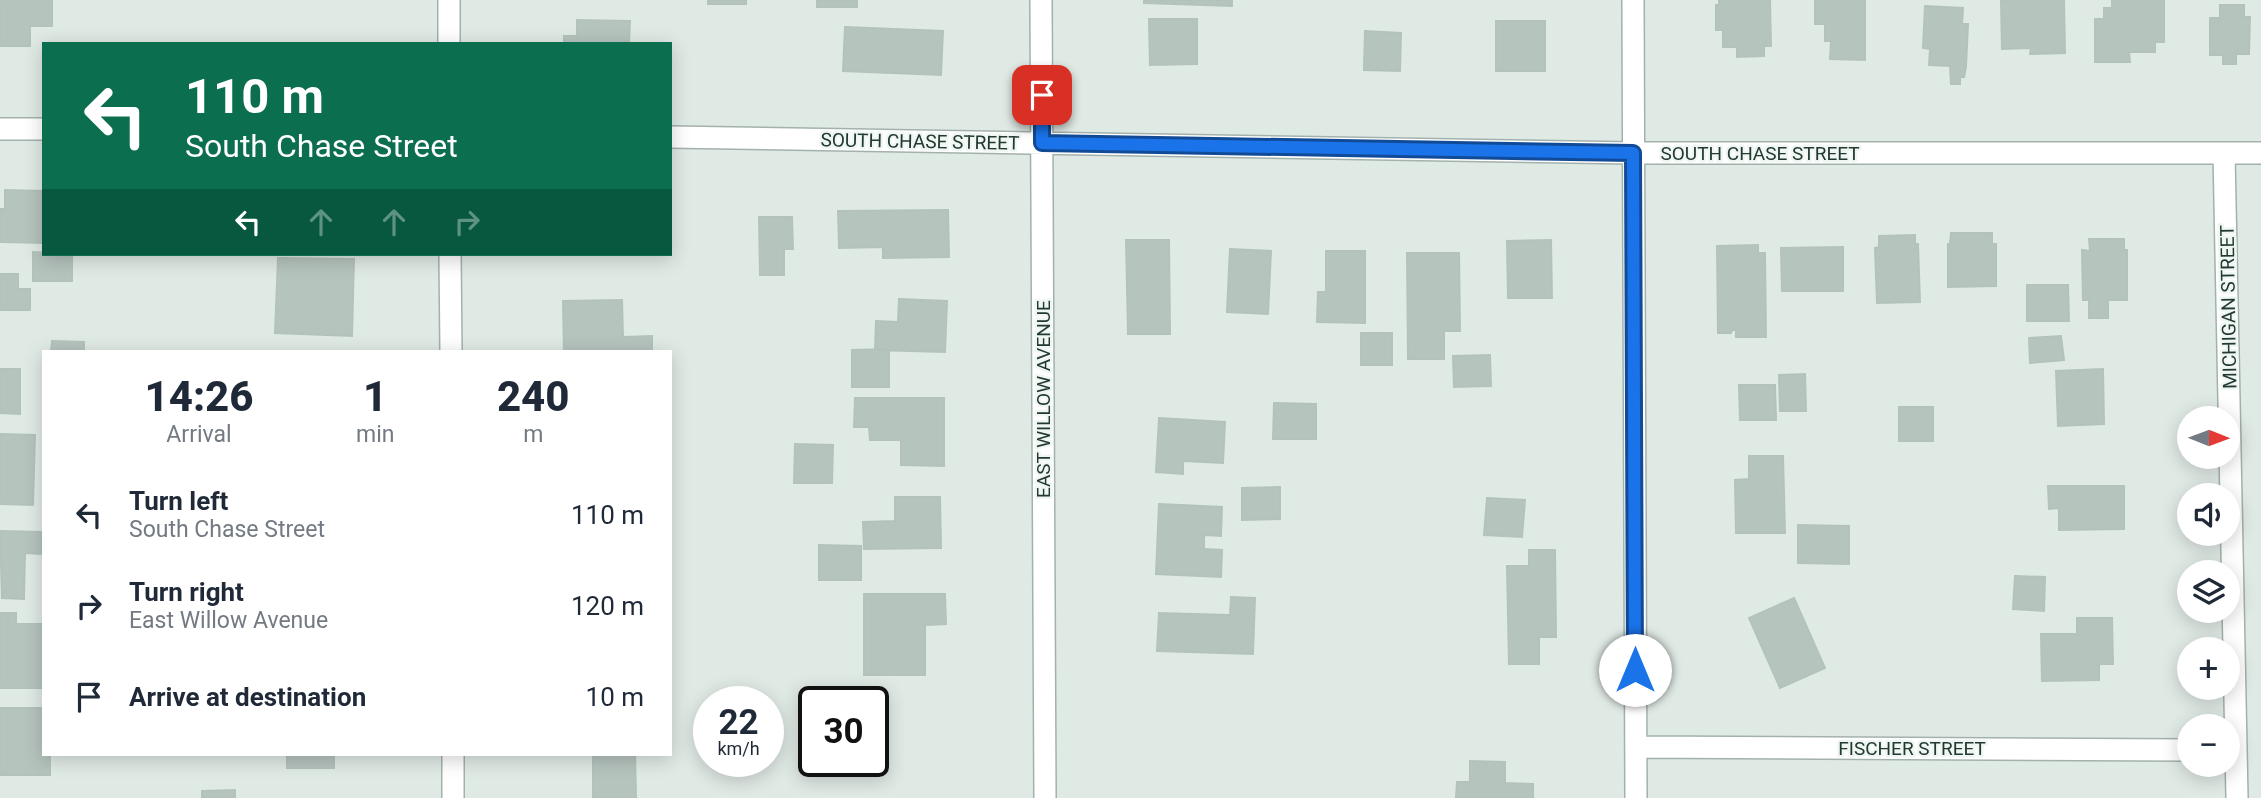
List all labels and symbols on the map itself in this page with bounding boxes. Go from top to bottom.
pin [1012,65,1072,125]
street label: SOUTH CHASE STREET [820,128,1020,155]
street label: SOUTH CHASE STREET [1661,142,1860,165]
street label: MICHIGAN STREET [2216,225,2241,389]
street label: EAST WILLOW AVENUE [1032,300,1055,498]
north arrow [2177,406,2240,469]
position arrow [1598,633,1672,707]
speed limit sign: 30 [798,686,889,777]
street label: FISCHER STREET [1838,737,1986,760]

